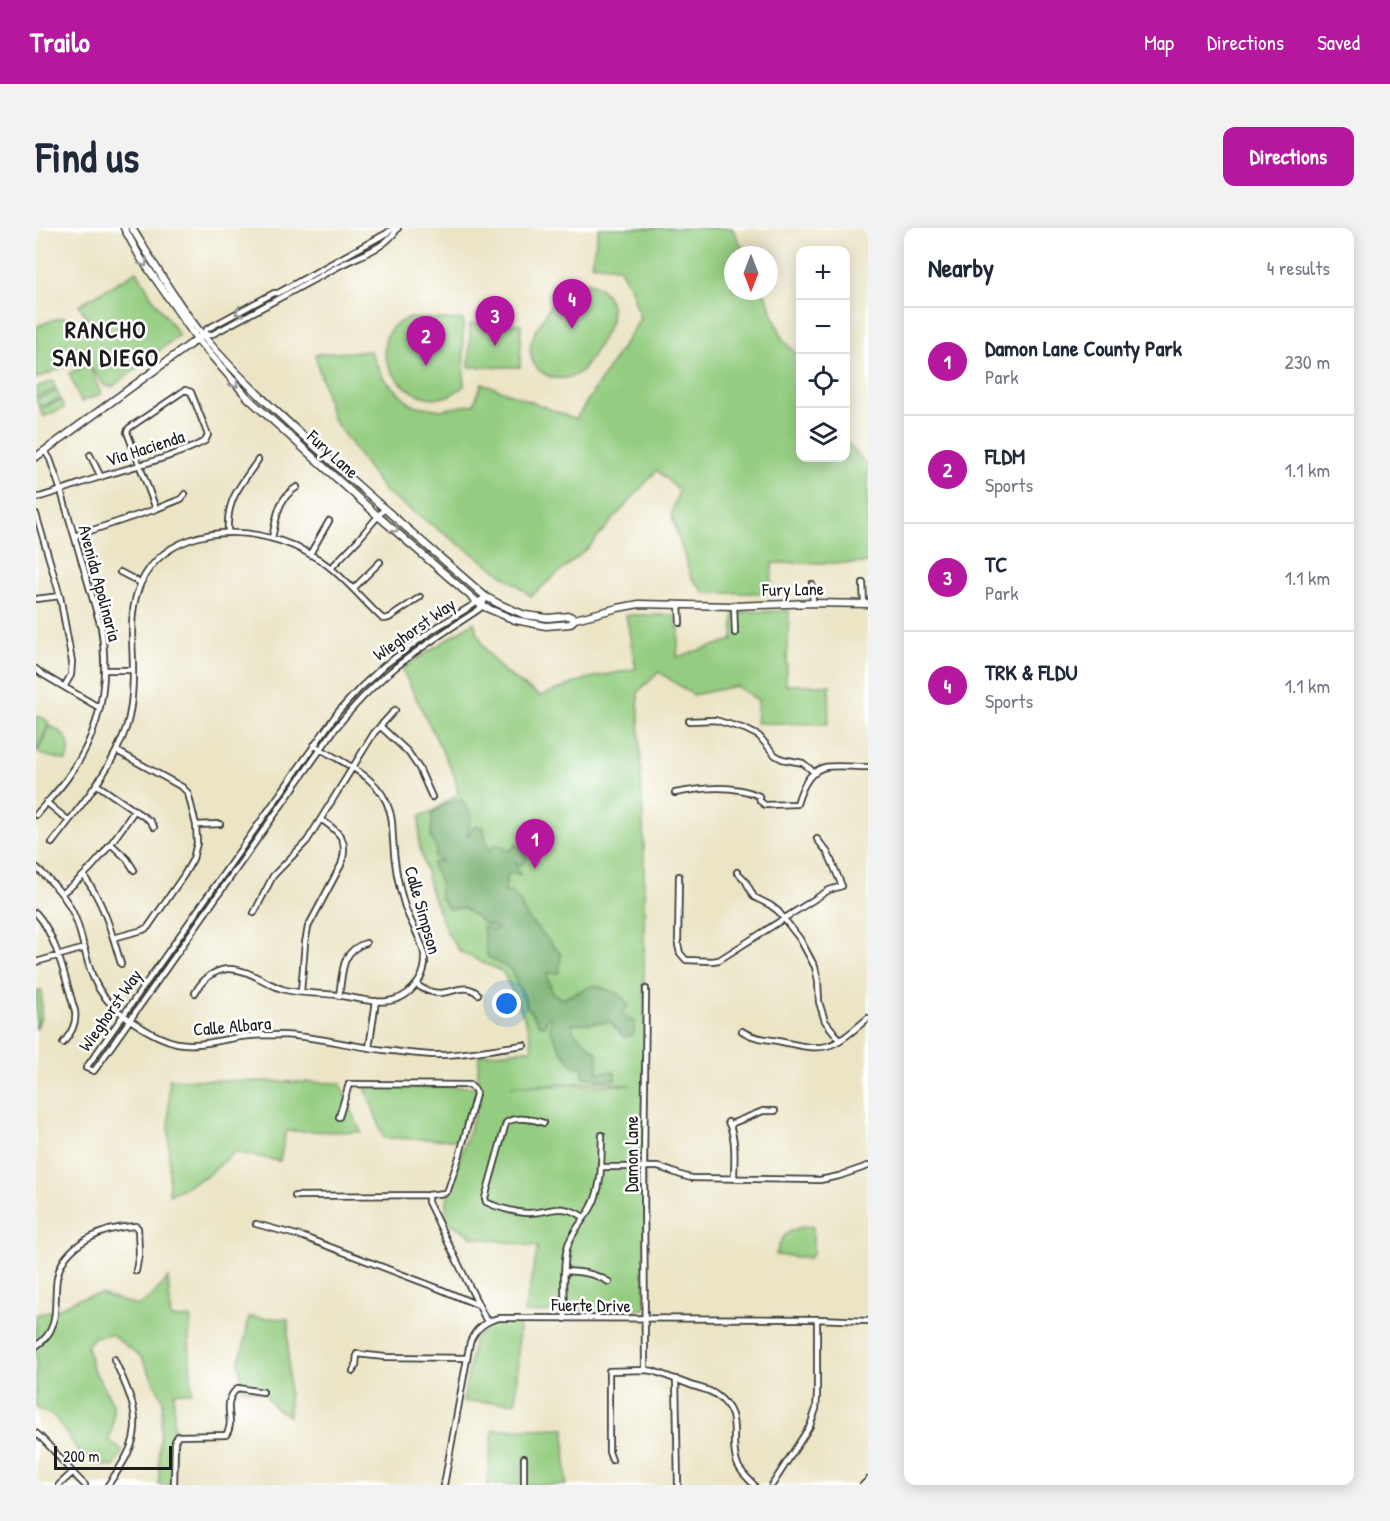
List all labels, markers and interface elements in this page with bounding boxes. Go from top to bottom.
text: Trailo [30,23,90,61]
text: Map [1144,28,1174,57]
text: Directions [1207,28,1284,57]
text: Saved [1317,28,1360,57]
button: Directions [1223,127,1354,186]
text: Find us [36,128,139,185]
north arrow [724,246,778,300]
map controls [796,246,850,462]
button: + [796,246,850,300]
text: Nearby [928,250,994,285]
text: 4 results [1267,254,1330,281]
one-way arrow [137,257,148,268]
pin: 4 [552,279,592,329]
pin: 3 [476,296,514,346]
button: − [796,300,850,354]
one-way arrow [234,304,245,316]
district label: RANCHO SAN DIEGO [52,313,160,373]
pin: 2 [406,316,446,366]
text: Damon Lane County Park [985,333,1182,363]
text: 1 [944,348,951,375]
text: 230 m [1285,348,1330,375]
button: locate [796,354,850,408]
text: Park [985,363,1018,390]
one-way arrow [228,377,239,387]
button: layers [796,408,850,462]
street label: Fury Lane [301,423,364,484]
street label: Via Hacienda [103,424,187,472]
text: FLDM [985,441,1025,471]
text: 2 [943,456,952,483]
text: 1.1 km [1285,456,1330,483]
text: Sports [985,471,1033,498]
street label: Avenida Apolinaria [72,522,128,644]
one-way arrow [388,522,399,533]
text: TC [985,549,1007,579]
text: 3 [943,564,952,591]
text: 1.1 km [1285,564,1330,591]
street label: Fury Lane [761,576,824,602]
text: Park [985,579,1018,606]
street label: Wieghorst Way [368,591,460,667]
text: TRK & FLDU [985,657,1078,687]
text: 4 [944,672,951,699]
text: 1.1 km [1285,672,1330,699]
text: Sports [985,687,1033,714]
pin: 1 [516,820,554,869]
street label: Calle Simpson [399,863,447,957]
street label: Wieghorst Way [72,964,148,1056]
your location [492,989,521,1018]
street label: Calle Albara [192,1010,272,1042]
street label: Damon Lane [619,1116,644,1192]
street label: Fuerte Drive [550,1292,631,1318]
scale bar [54,1443,172,1470]
text: 200 m [63,1445,99,1467]

